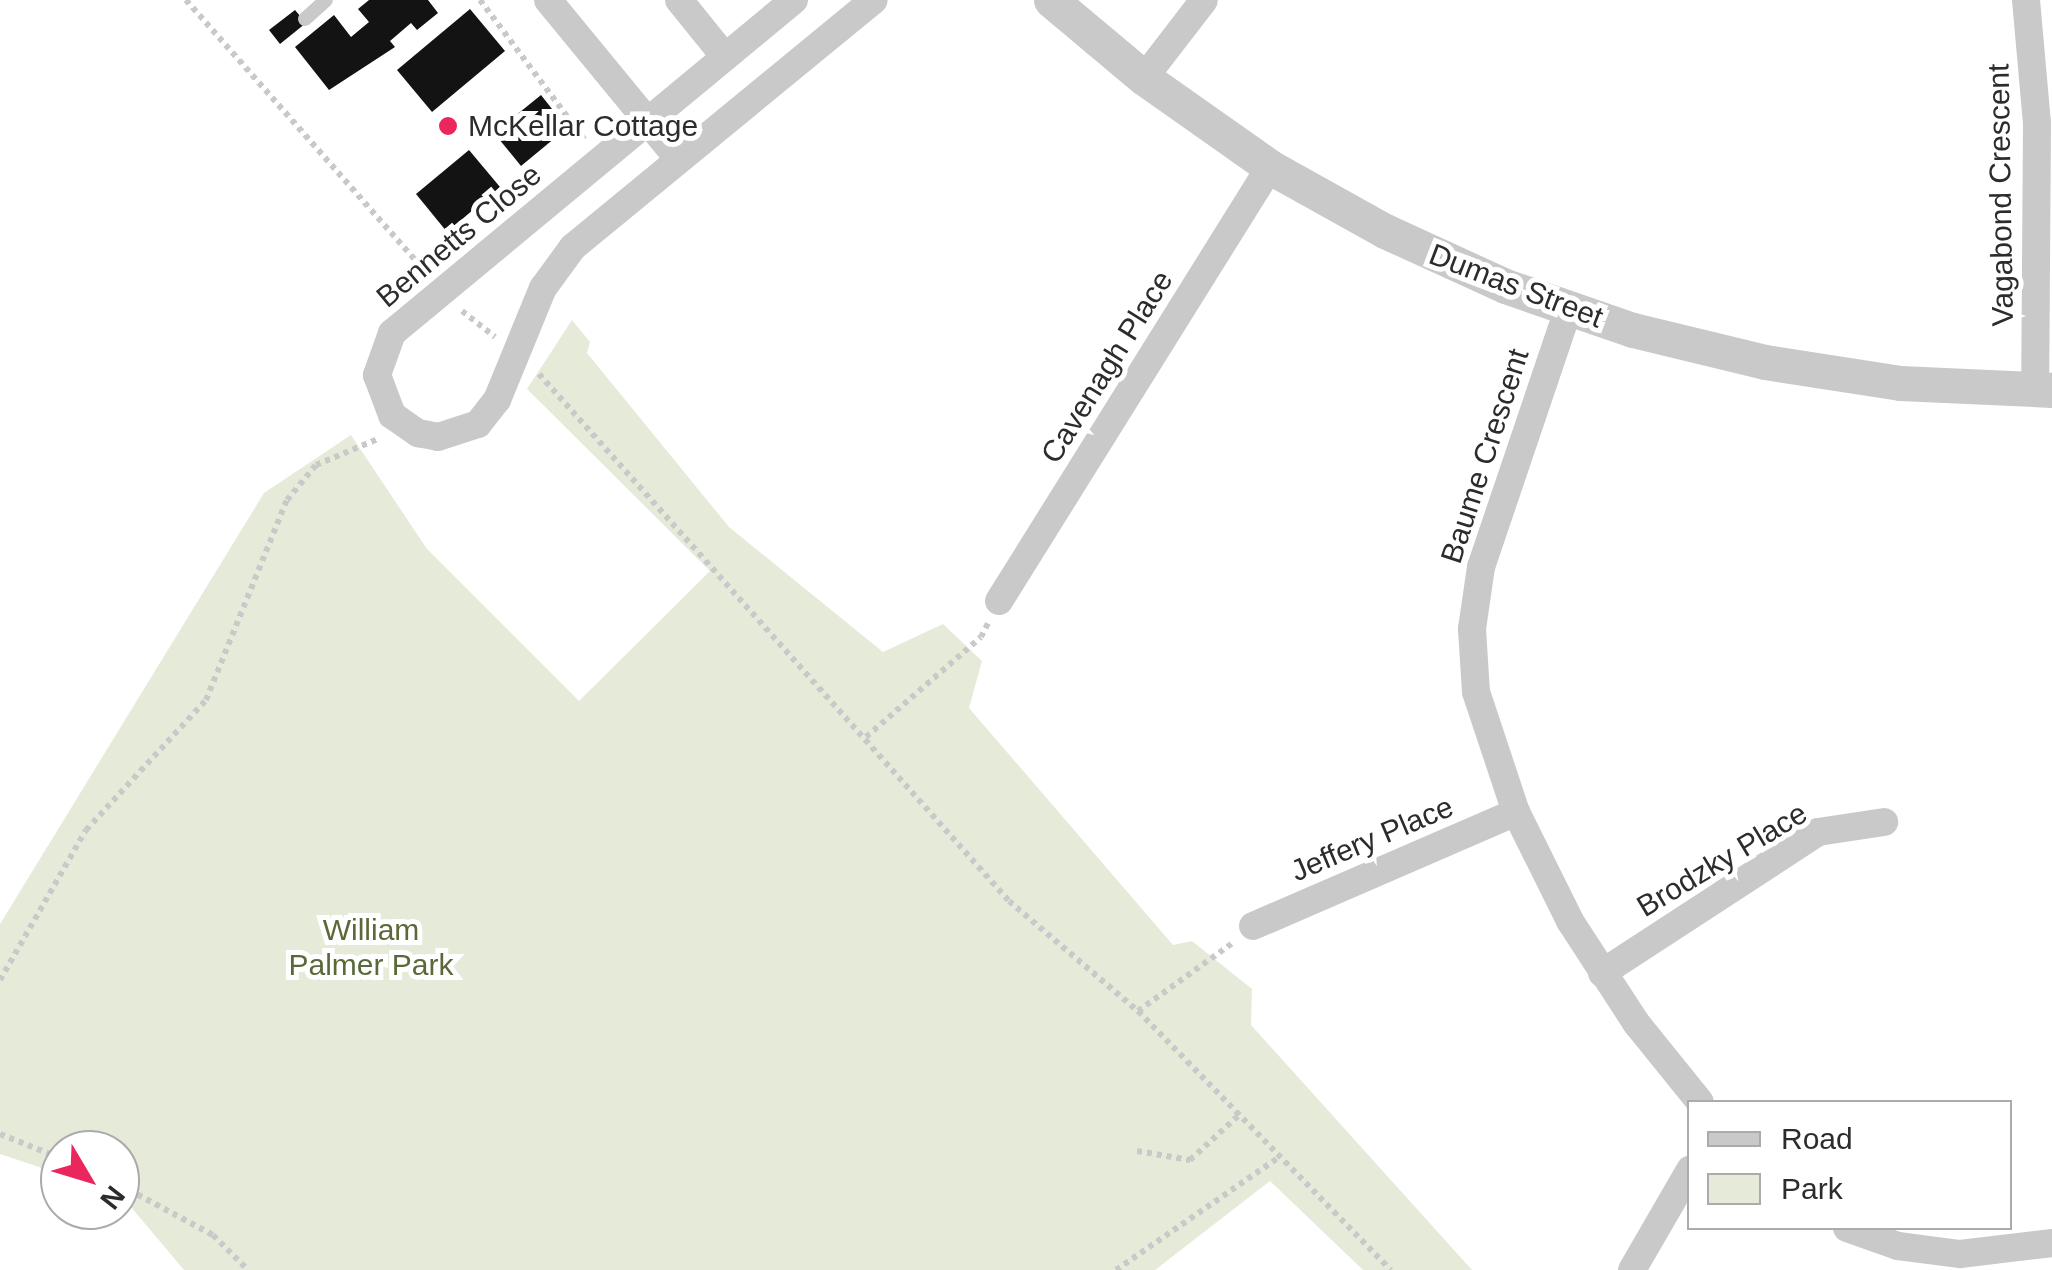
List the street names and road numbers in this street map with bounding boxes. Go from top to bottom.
street label: Vagabond Crescent [1981,63,2021,327]
street label: Bennetts Close [370,157,548,315]
street label: Dumas Street [1424,236,1608,336]
street label: Cavenagh Place [1033,264,1181,470]
street label: Baume Crescent [1433,344,1537,568]
street label: Jeffery Place [1285,789,1459,889]
street label: Brodzky Place [1631,795,1813,925]

